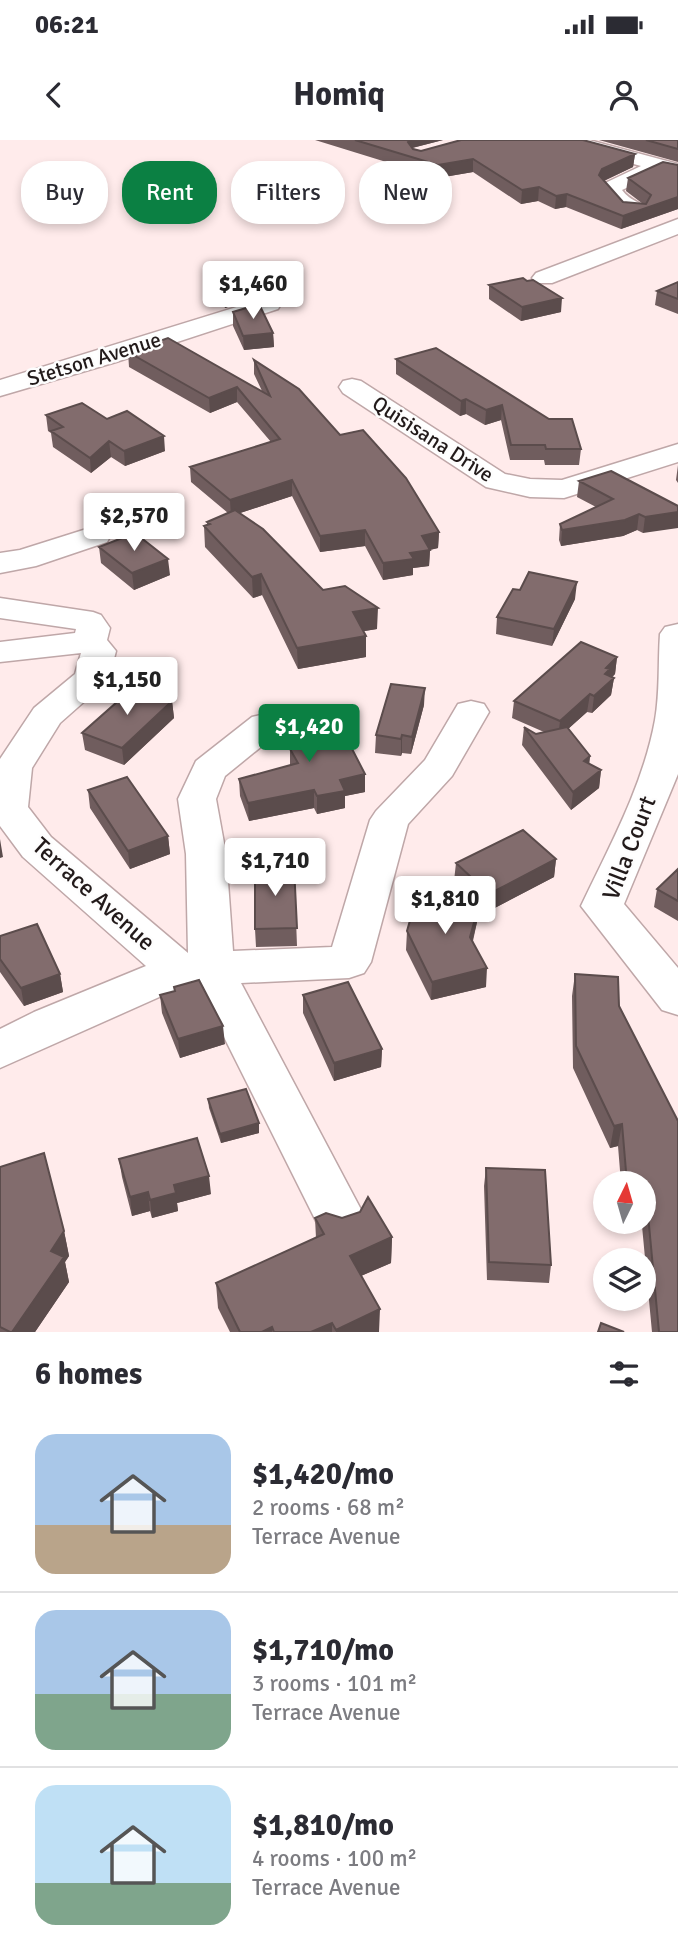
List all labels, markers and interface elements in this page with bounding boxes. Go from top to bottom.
text: 06:21 [35,9,99,41]
text: Homiq [293,75,385,114]
icon: back [35,76,73,114]
icon: person [605,76,643,114]
chip: Buy [21,161,108,224]
chip: Rent [122,161,217,224]
chip: Filters [231,161,345,224]
chip: New [359,161,452,224]
pin: $1,460 [196,262,310,321]
text: $1,460 [219,269,287,298]
street label: Stetson Avenue [24,326,164,392]
street label: Quisisana Drive [368,390,498,488]
pin: $2,570 [77,494,191,553]
text: $2,570 [100,501,168,530]
pin: $1,150 [70,658,184,717]
text: $1,150 [93,665,161,694]
pin: $1,420 [252,704,366,764]
text: $1,420 [275,712,343,741]
street label: Villa Court [595,792,663,904]
street label: Terrace Avenue [26,831,162,957]
pin: $1,710 [218,838,332,898]
text: $1,710 [241,846,309,875]
pin: $1,810 [388,876,502,936]
text: $1,810 [411,884,479,913]
north arrow [593,1171,656,1234]
map controls [593,1171,656,1311]
button: layers [593,1248,656,1311]
icon: filters [605,1355,643,1393]
text: 6 homes [35,1356,142,1393]
text: $1,420/mo [252,1456,394,1493]
icon: home [91,1462,175,1546]
text: 2 rooms · 68 m² [252,1493,405,1522]
text: Terrace Avenue [252,1522,400,1551]
text: $1,710/mo [252,1632,394,1669]
icon: home [91,1638,175,1722]
text: 3 rooms · 101 m² [252,1669,417,1698]
text: Terrace Avenue [252,1698,400,1727]
text: $1,810/mo [252,1807,394,1844]
icon: home [91,1813,175,1897]
text: 4 rooms · 100 m² [252,1844,417,1873]
text: Terrace Avenue [252,1873,400,1902]

